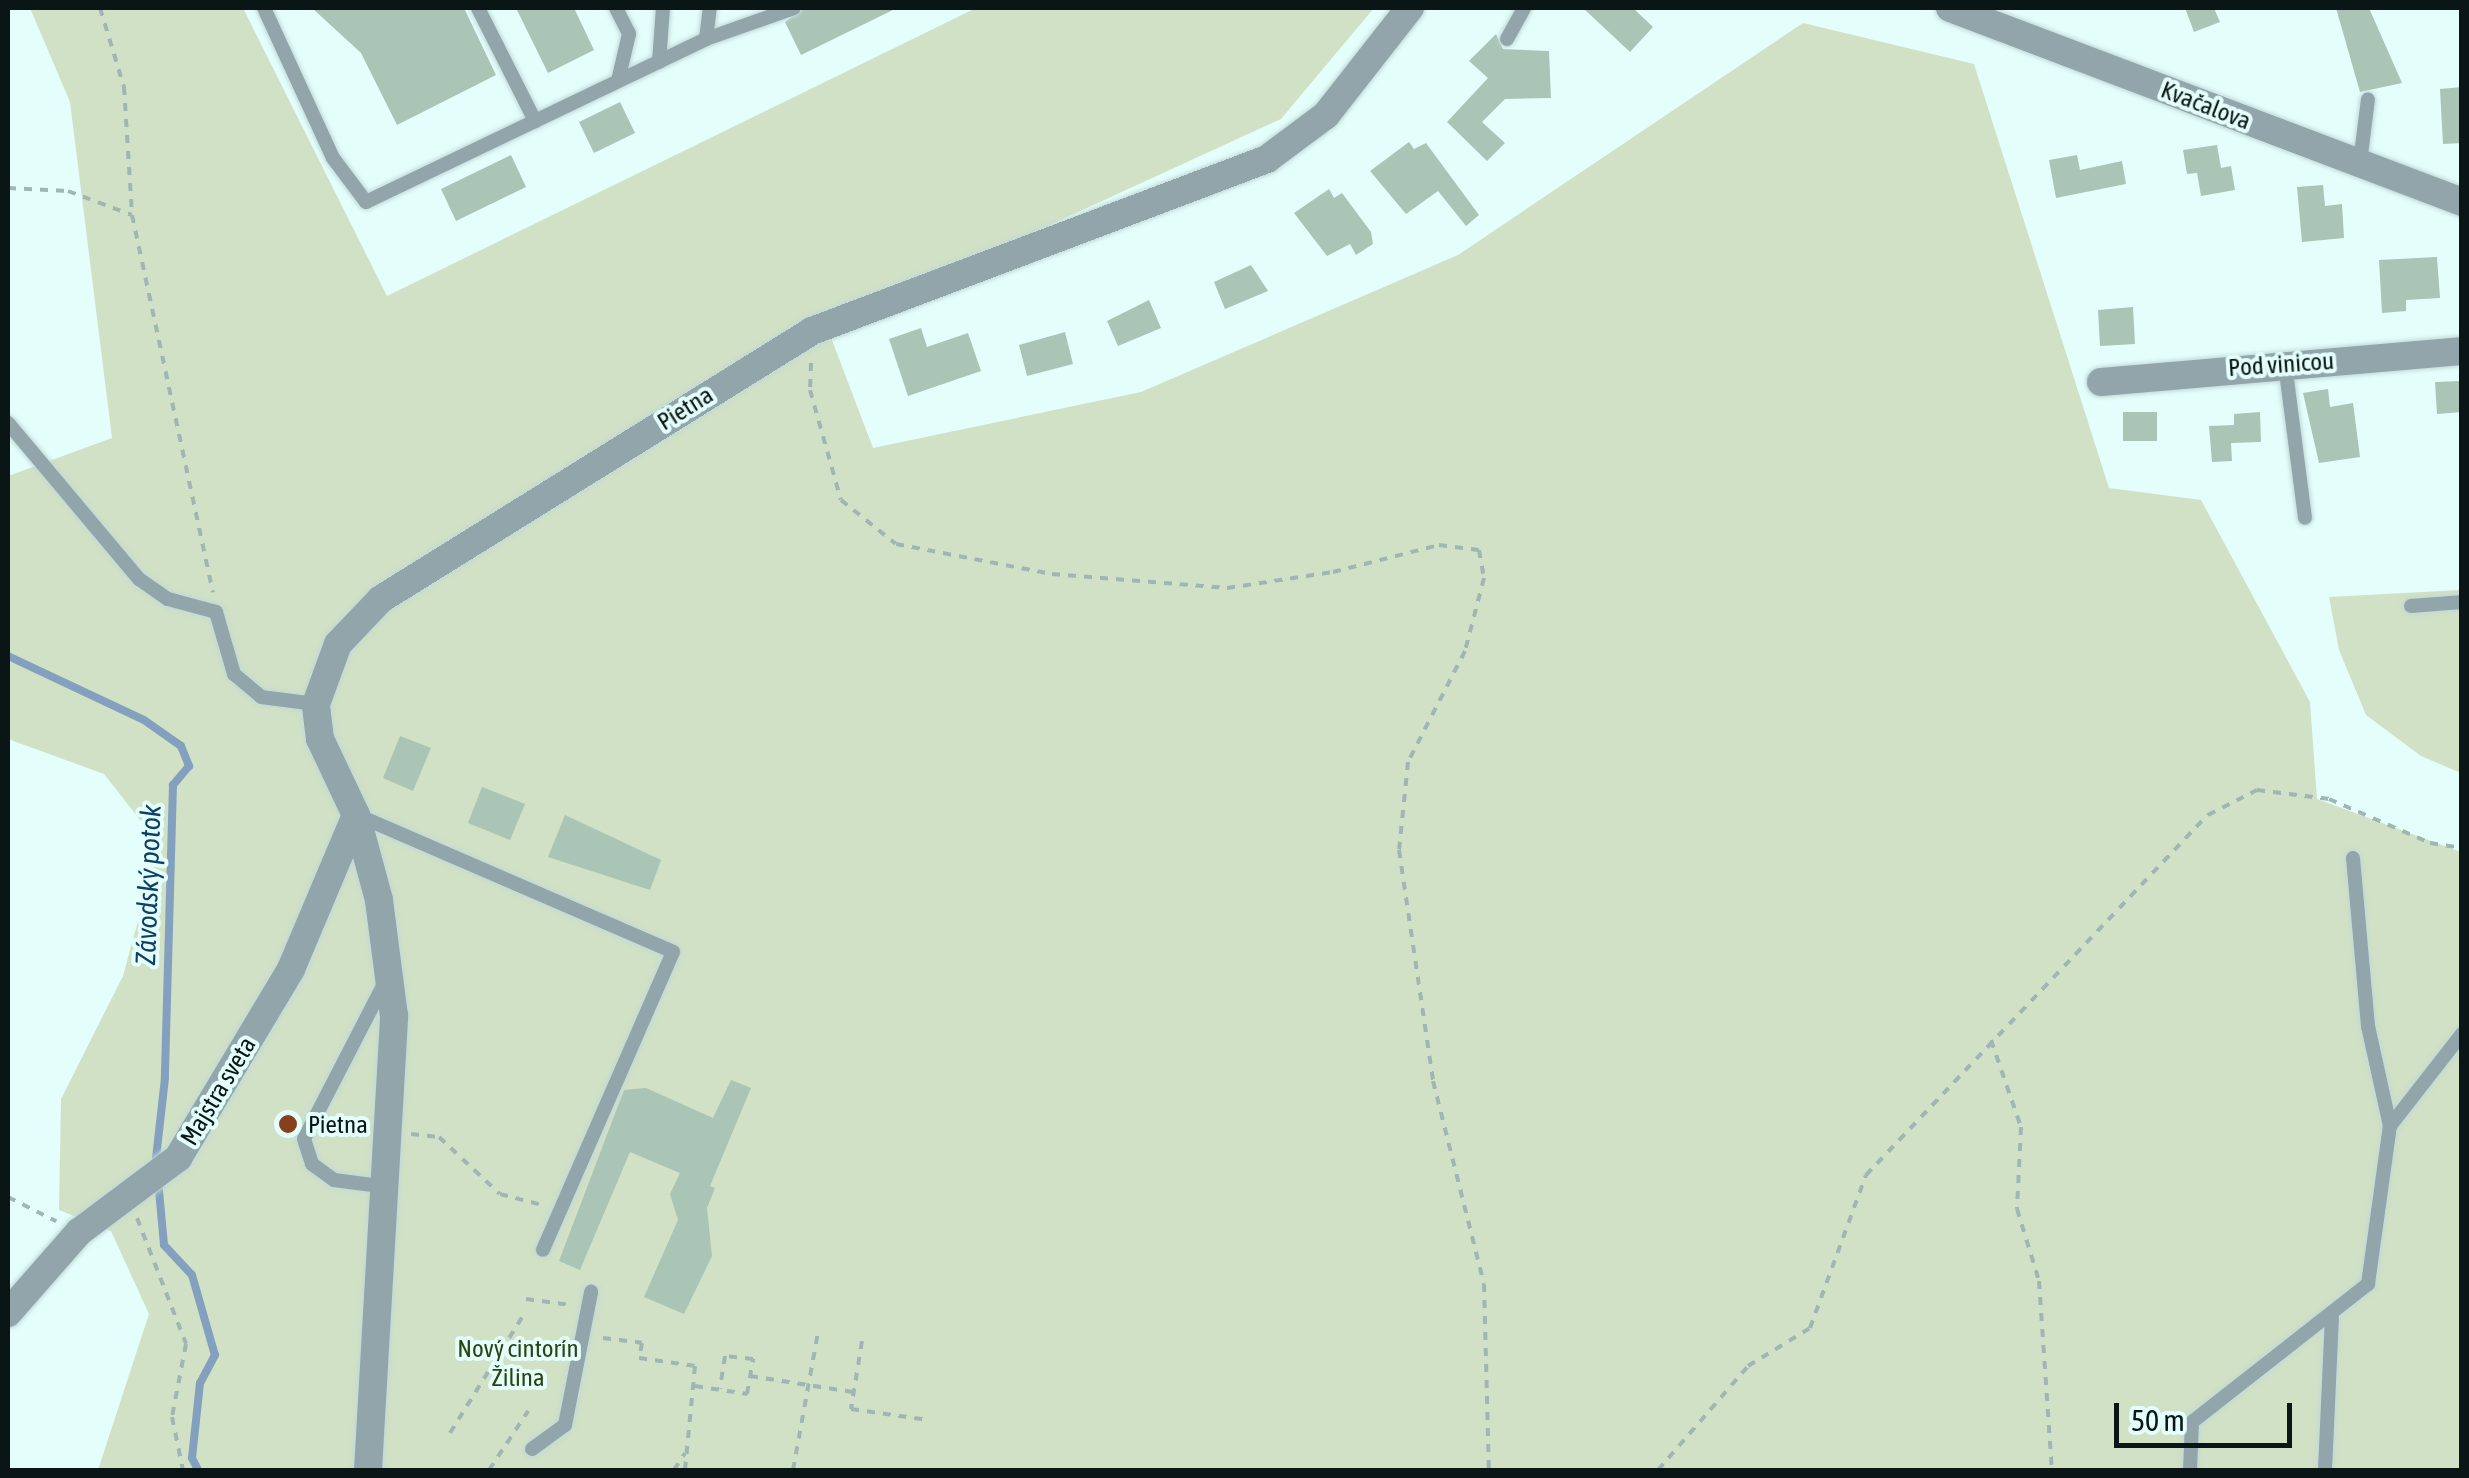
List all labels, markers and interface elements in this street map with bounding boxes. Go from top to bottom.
street label: Kvačalova [2157,74,2255,136]
street label: Pod vinicou [2227,345,2335,383]
street label: Pietna [652,379,718,437]
water label: Závodský potok [128,804,168,966]
street label: Majstra sveta [174,1031,262,1151]
place label: Pietna [308,1109,368,1139]
marker: Pietna [277,1113,299,1135]
park label: Nový cintorín Žilina [457,1334,579,1393]
scale bar [2119,1383,2296,1445]
text: 50 m [2131,1403,2185,1437]

